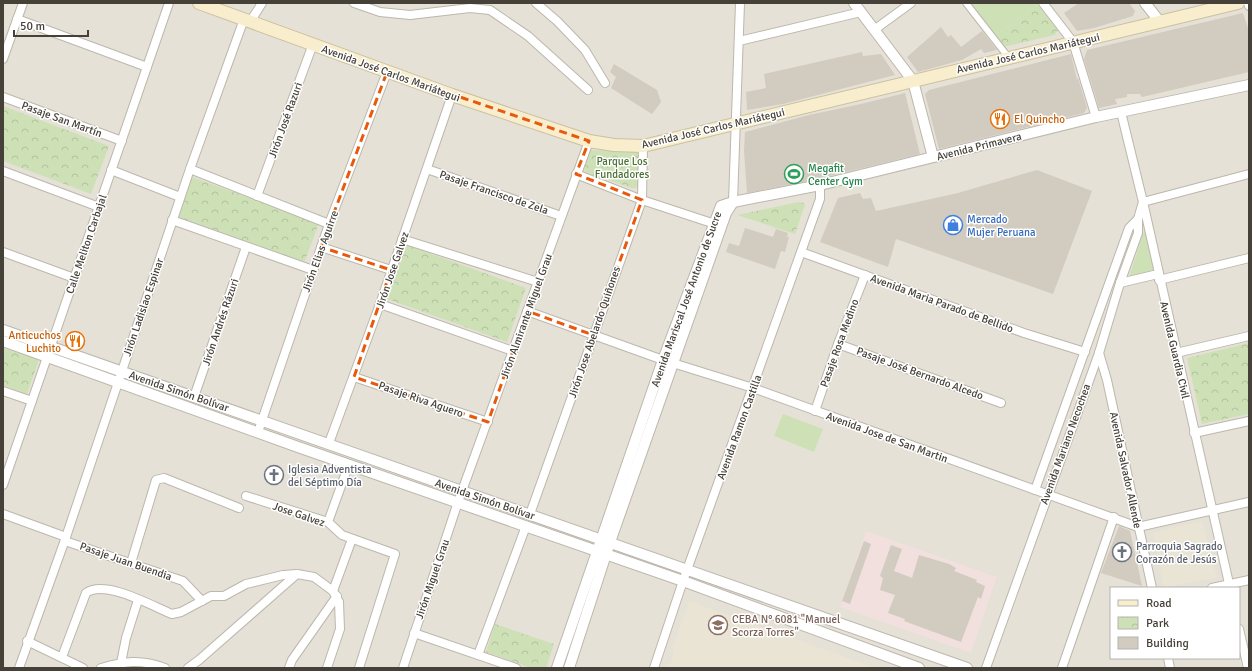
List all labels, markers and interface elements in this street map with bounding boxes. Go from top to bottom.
scale bar [14,12,88,38]
text: 50 m [20,19,45,34]
street label: Avenida José Carlos Mariátegui [955,31,1101,76]
street label: Avenida José Carlos Mariátegui [320,42,462,105]
street label: Jirón José Razuri [266,81,305,160]
street label: Pasaje San Martín [20,99,104,140]
street label: Avenida José Carlos Mariátegui [640,106,786,151]
restaurant icon: El Quincho [989,108,1011,130]
place label: El Quincho [1014,113,1065,126]
street label: Avenida Primavera [935,130,1023,163]
park label: Parque Los Fundadores [595,155,649,181]
place label: Megafit Center Gym [808,162,863,188]
sports icon: Megafit Center Gym [783,163,805,185]
street label: Pasaje Francisco de Zela [438,168,550,217]
street label: Calle Meliton Carbajal [63,193,110,296]
street label: Jirón Elias Aguirre [300,209,341,294]
street label: Avenida Mariscal José Antonio de Sucre [649,210,724,389]
place label: Mercado Mujer Peruana [967,213,1036,239]
shop icon: Mercado Mujer Peruana [942,214,964,236]
street label: Jirón Jose Galvez [373,230,412,310]
street label: Jirón Almirante Miguel Grau [498,252,555,380]
street label: Jirón Ladislao Espinar [121,256,166,358]
street label: Jirón Jose Abelardo Quiñones [566,265,623,400]
street label: Avenida Maria Parado de Bellido [869,272,1015,336]
street label: Jirón Andrés Rázuri [199,277,241,367]
street label: Pasaje Rosa Medino [817,297,862,389]
street label: Avenida Guardia Civil [1157,300,1192,400]
place label: Anticuchos Luchito [8,329,61,355]
restaurant icon: Anticuchos Luchito [64,330,86,352]
street label: Pasaje José Bernardo Alcedo [855,344,985,403]
street label: Avenida Simón Bolívar [127,368,230,415]
street label: Avenida Ramon Castilla [714,373,765,481]
street label: Pasaje Riva Aguero [377,379,465,420]
street label: Avenida Mariano Necochea [1038,382,1093,506]
street label: Avenida Jose de San Martin [824,409,949,466]
street label: Avenida Salvador Allende [1107,411,1144,530]
place label: Iglesia Adventista del Séptimo Día [288,463,372,489]
church icon: Iglesia Adventista del Séptimo Día [263,464,285,486]
street label: Avenida Simón Bolívar [433,476,536,523]
street label: Jose Galvez [271,499,327,530]
street label: Jirón Miguel Grau [413,538,452,621]
street label: Pasaje Juan Buendia [78,540,174,583]
place label: Parroquia Sagrado Corazón de Jesús [1136,540,1223,566]
church icon: Parroquia Sagrado Corazón de Jesús [1111,541,1133,563]
legend [1110,587,1240,659]
text: Road [1146,596,1172,611]
place label: CEBA N° 6081 "Manuel Scorza Torres" [732,613,840,639]
school or university icon: CEBA N° 6081 "Manuel Scorza Torres" [707,614,729,636]
text: Park [1146,616,1169,631]
text: Building [1146,636,1189,651]

